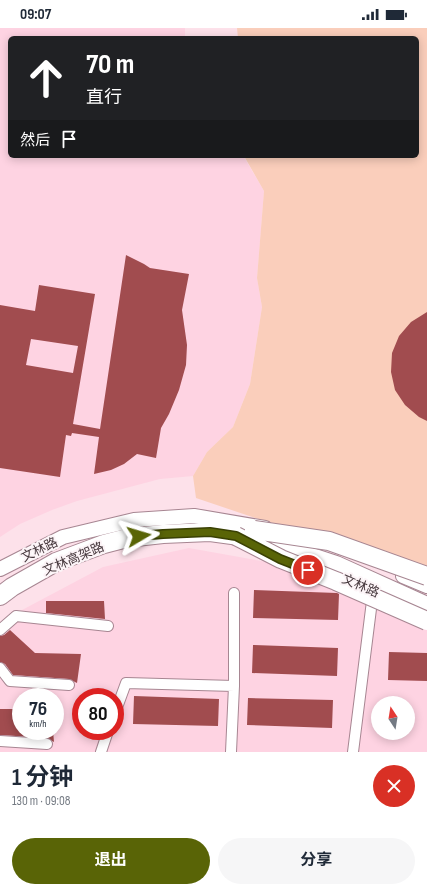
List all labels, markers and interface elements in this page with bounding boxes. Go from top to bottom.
text: 09:07 [20,5,51,24]
text: 70 m [86,48,134,81]
icon: ahead [20,52,72,104]
text: 直行 [86,87,122,108]
icon: arrive [58,128,80,150]
text: 然后 [20,131,50,150]
position arrow [118,515,160,557]
street label: 文林路 [18,534,60,566]
street label: 文林高架路 [40,539,106,579]
pin [291,553,325,587]
icon: arrive [297,559,319,581]
street label: 文林路 [340,571,382,601]
speed limit sign: 80 [72,688,124,740]
north arrow [371,696,415,740]
map controls [371,696,415,740]
text: 76 [29,697,47,721]
text: km/h [29,718,47,730]
text: 1 分钟 [12,763,73,792]
button: close [373,765,415,807]
text: 130 m · 09:08 [12,793,70,809]
button: 退出 [12,838,210,884]
button: 分享 [218,838,415,884]

